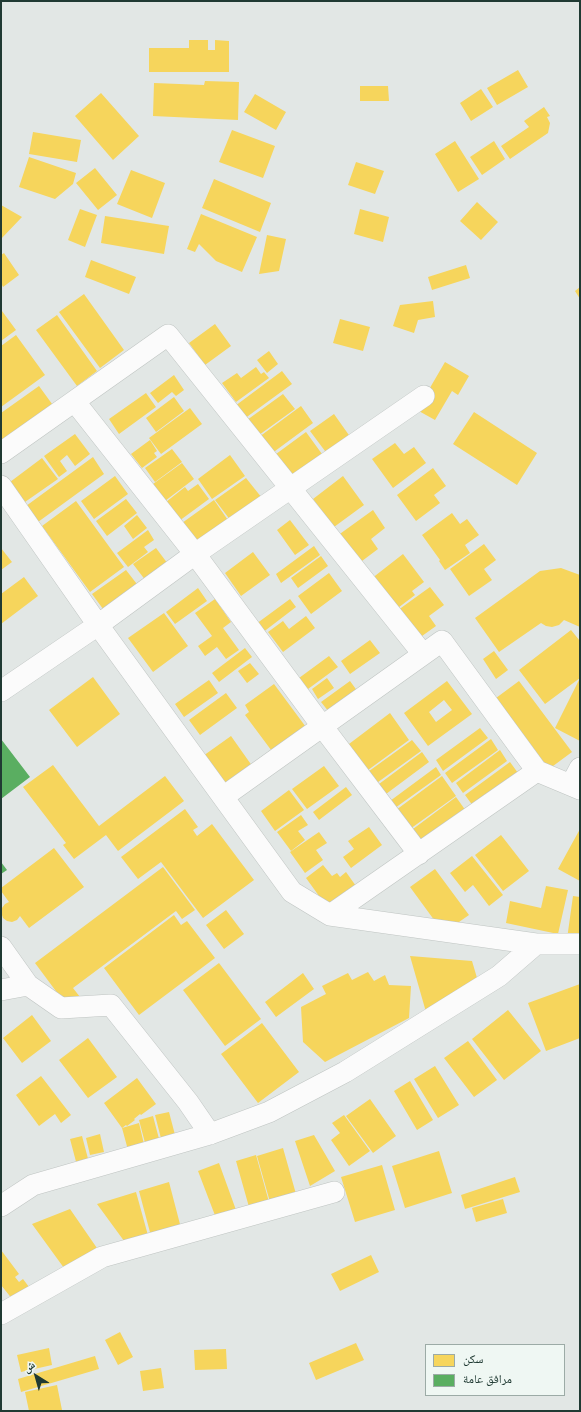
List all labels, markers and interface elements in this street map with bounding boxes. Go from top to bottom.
legend [425,1344,565,1396]
text: سكن [463,1350,483,1367]
north arrow [16,1356,56,1396]
text: ش [19,1357,38,1376]
text: مرافق عامة [463,1370,512,1387]

